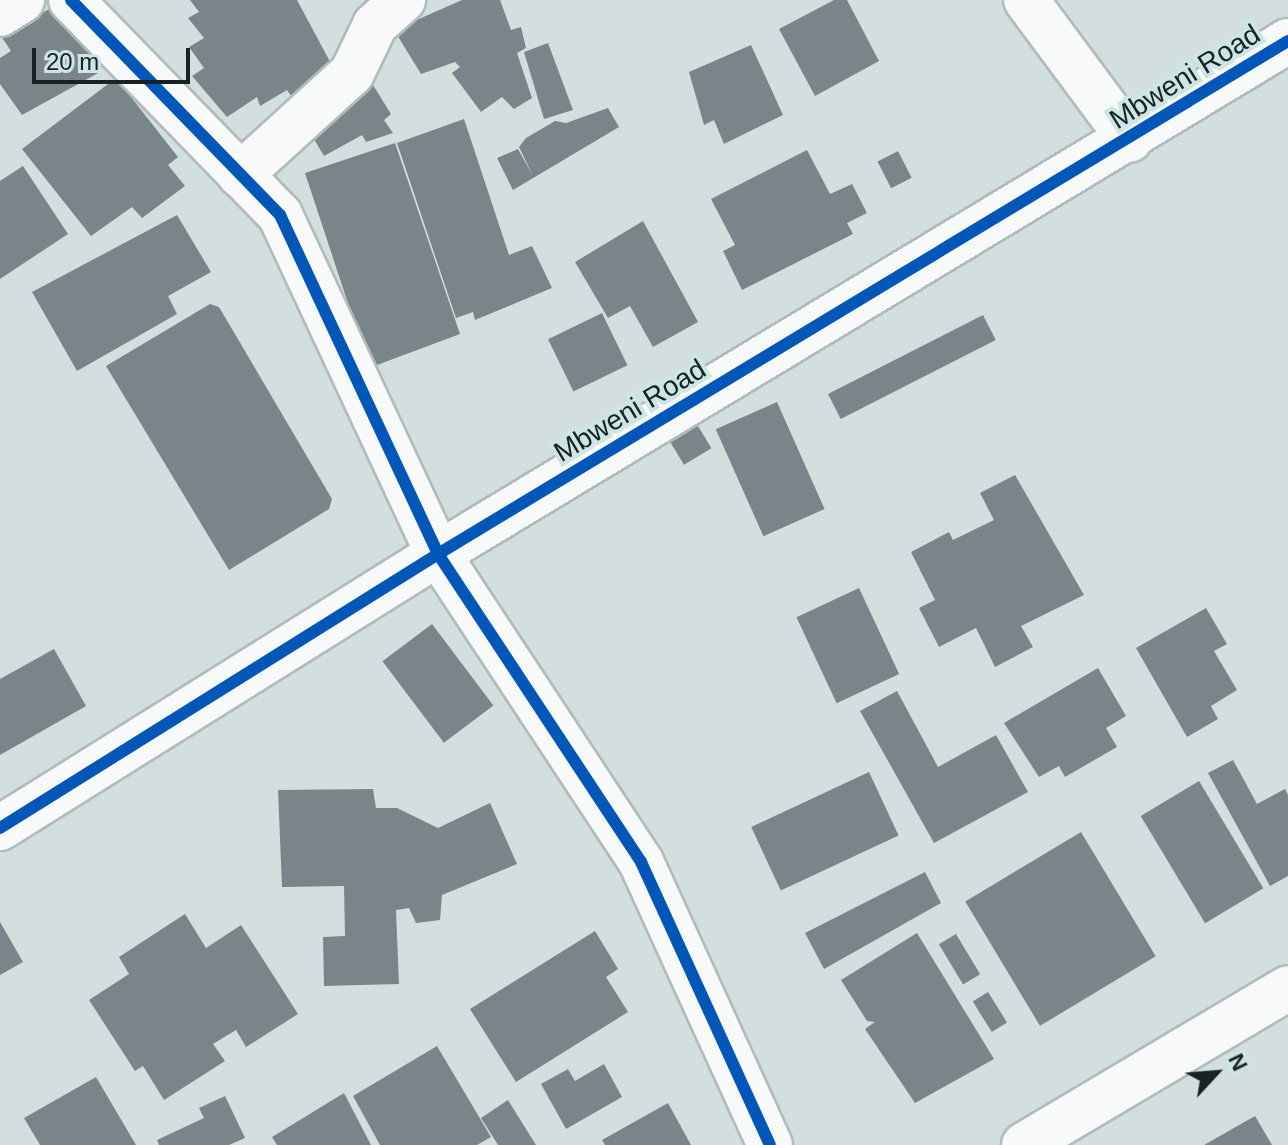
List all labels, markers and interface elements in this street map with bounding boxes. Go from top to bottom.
street label: Mbweni Road [1104,17,1266,137]
scale bar [36,32,194,82]
text: 20 m [46,48,99,75]
street label: Mbweni Road [548,353,712,469]
north arrow [1176,1033,1256,1113]
text: N [1223,1050,1253,1075]

